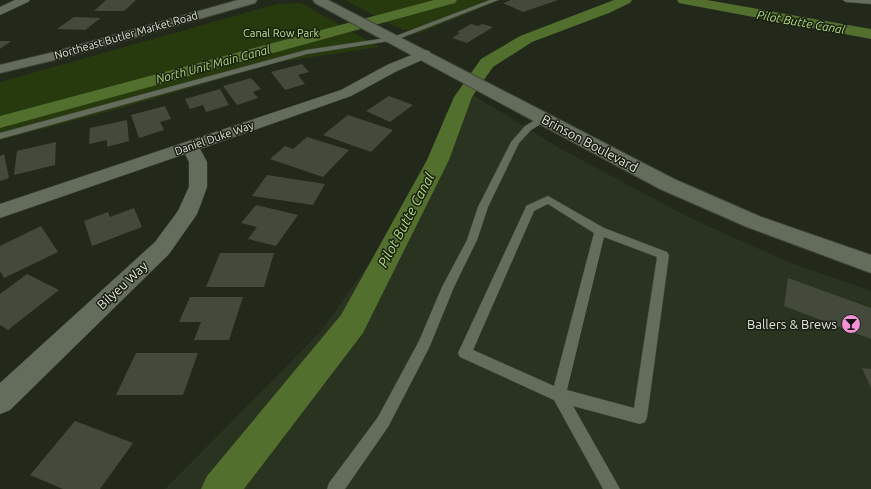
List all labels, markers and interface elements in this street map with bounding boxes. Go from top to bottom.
water label: Pilot Butte Canal [756,8,847,36]
street label: Northeast Butler Market Road [53,9,199,61]
park label: Canal Row Park [243,27,319,39]
water label: North Unit Main Canal [154,42,272,86]
street label: Brinson Boulevard [540,112,640,174]
street label: Daniel Duke Way [173,119,256,157]
water label: Pilot Butte Canal [374,170,438,270]
street label: Bilyeu Way [94,258,150,312]
bar icon: Ballers & Brews [840,313,862,335]
place label: Ballers & Brews [747,317,837,331]

